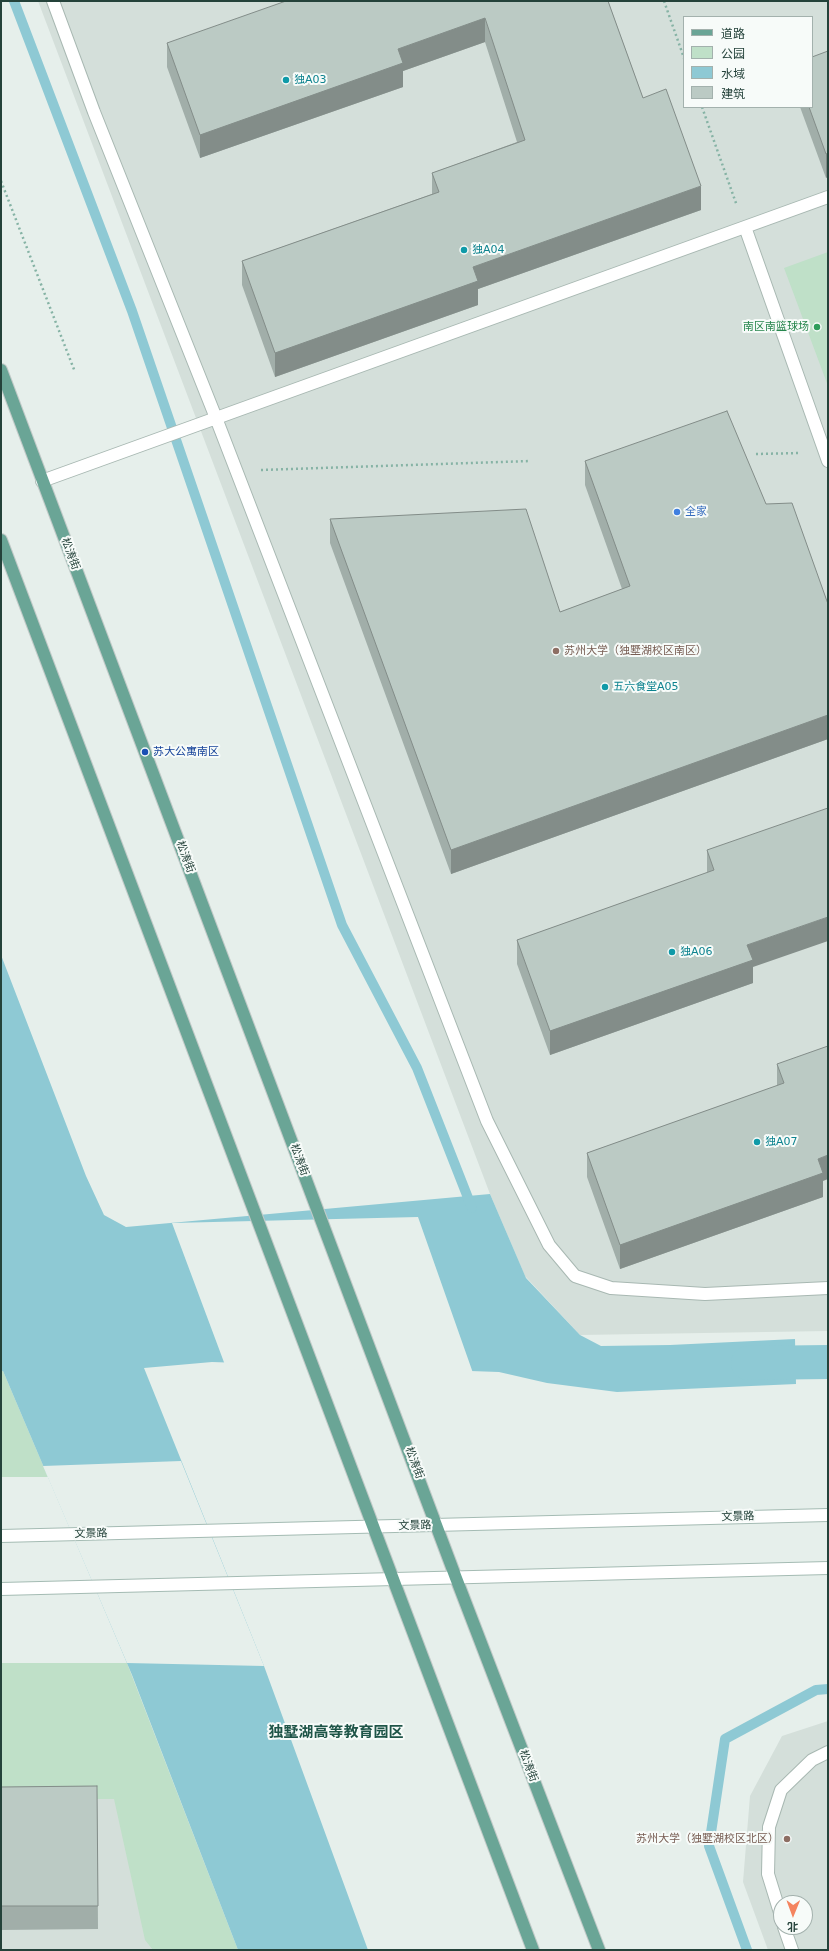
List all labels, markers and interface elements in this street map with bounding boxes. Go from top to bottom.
legend [683,16,813,108]
text: 道路 [721,27,745,41]
text: 公园 [721,47,745,61]
text: 水域 [721,67,745,81]
place label: 独A03 [294,73,327,87]
marker: 独A03 [281,75,291,85]
text: 建筑 [721,87,745,101]
place label: 独A04 [472,243,505,257]
marker: 独A04 [459,245,469,255]
place label: 南区南篮球场 [743,320,809,334]
marker: 南区南篮球场 [812,322,822,332]
place label: 全家 [685,505,707,519]
marker: 全家 [672,507,682,517]
street label: 松涛街 [58,536,82,572]
place label: 苏州大学（独墅湖校区南区） [564,644,707,658]
marker: 苏州大学（独墅湖校区南区） [551,646,561,656]
place label: 五六食堂A05 [613,680,679,694]
marker: 五六食堂A05 [600,682,610,692]
place label: 苏大公寓南区 [153,745,219,759]
marker: 苏大公寓南区 [140,747,150,757]
street label: 松涛街 [173,839,197,875]
place label: 独A06 [680,945,713,959]
marker: 独A06 [667,947,677,957]
place label: 独A07 [765,1135,798,1149]
marker: 独A07 [752,1137,762,1147]
street label: 松涛街 [287,1142,311,1178]
street label: 松涛街 [402,1445,426,1481]
street label: 文景路 [721,1510,755,1524]
street label: 文景路 [398,1519,432,1533]
street label: 文景路 [74,1527,108,1541]
district label: 独墅湖高等教育园区 [269,1724,403,1742]
street label: 松涛街 [516,1748,540,1784]
place label: 苏州大学（独墅湖校区北区） [636,1832,779,1846]
marker: 苏州大学（独墅湖校区北区） [782,1834,792,1844]
north arrow [773,1895,813,1935]
text: 北 [787,1920,798,1933]

